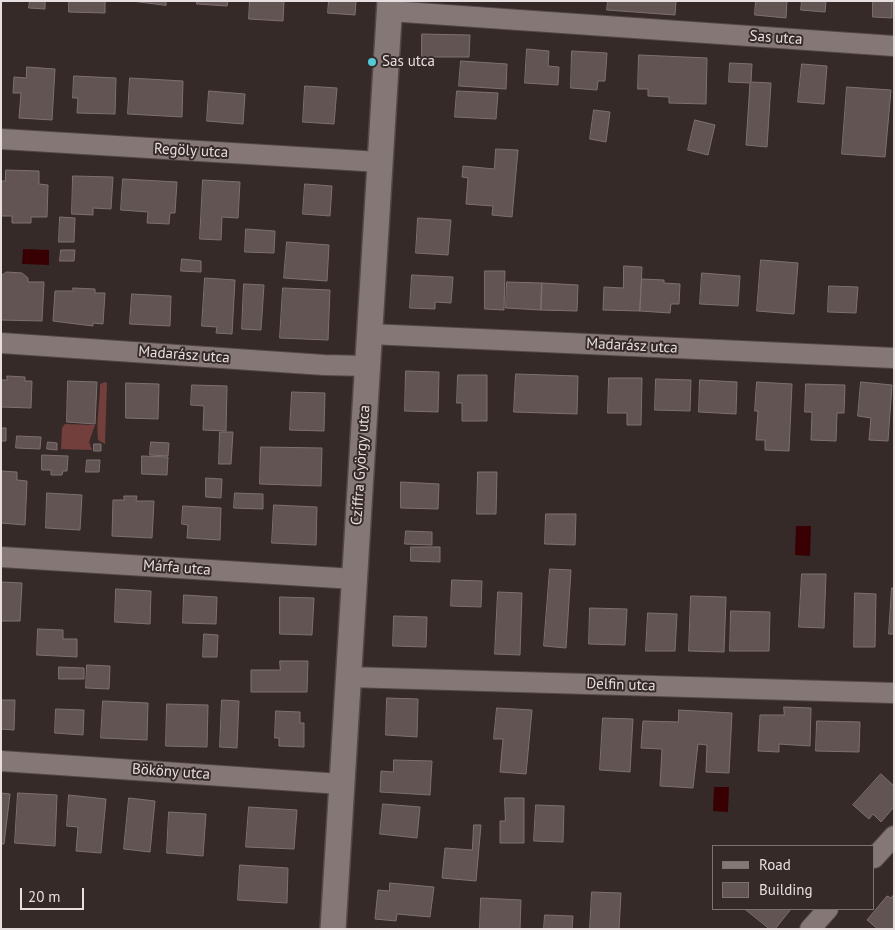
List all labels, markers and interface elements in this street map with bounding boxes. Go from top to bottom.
street label: Sas utca [749,27,803,49]
place label: Sas utca [382,53,435,71]
marker: Sas utca [366,56,378,68]
street label: Regöly utca [153,140,229,162]
street label: Madarász utca [586,335,678,357]
street label: Madarász utca [138,343,230,367]
street label: Cziffra György utca [348,404,374,526]
street label: Márfa utca [143,557,211,579]
street label: Delfin utca [586,675,656,695]
street label: Bököny utca [131,760,211,784]
legend [712,845,875,910]
text: Road [759,855,791,874]
scale bar [22,878,86,910]
text: Building [759,880,813,899]
text: 20 m [28,887,61,906]

